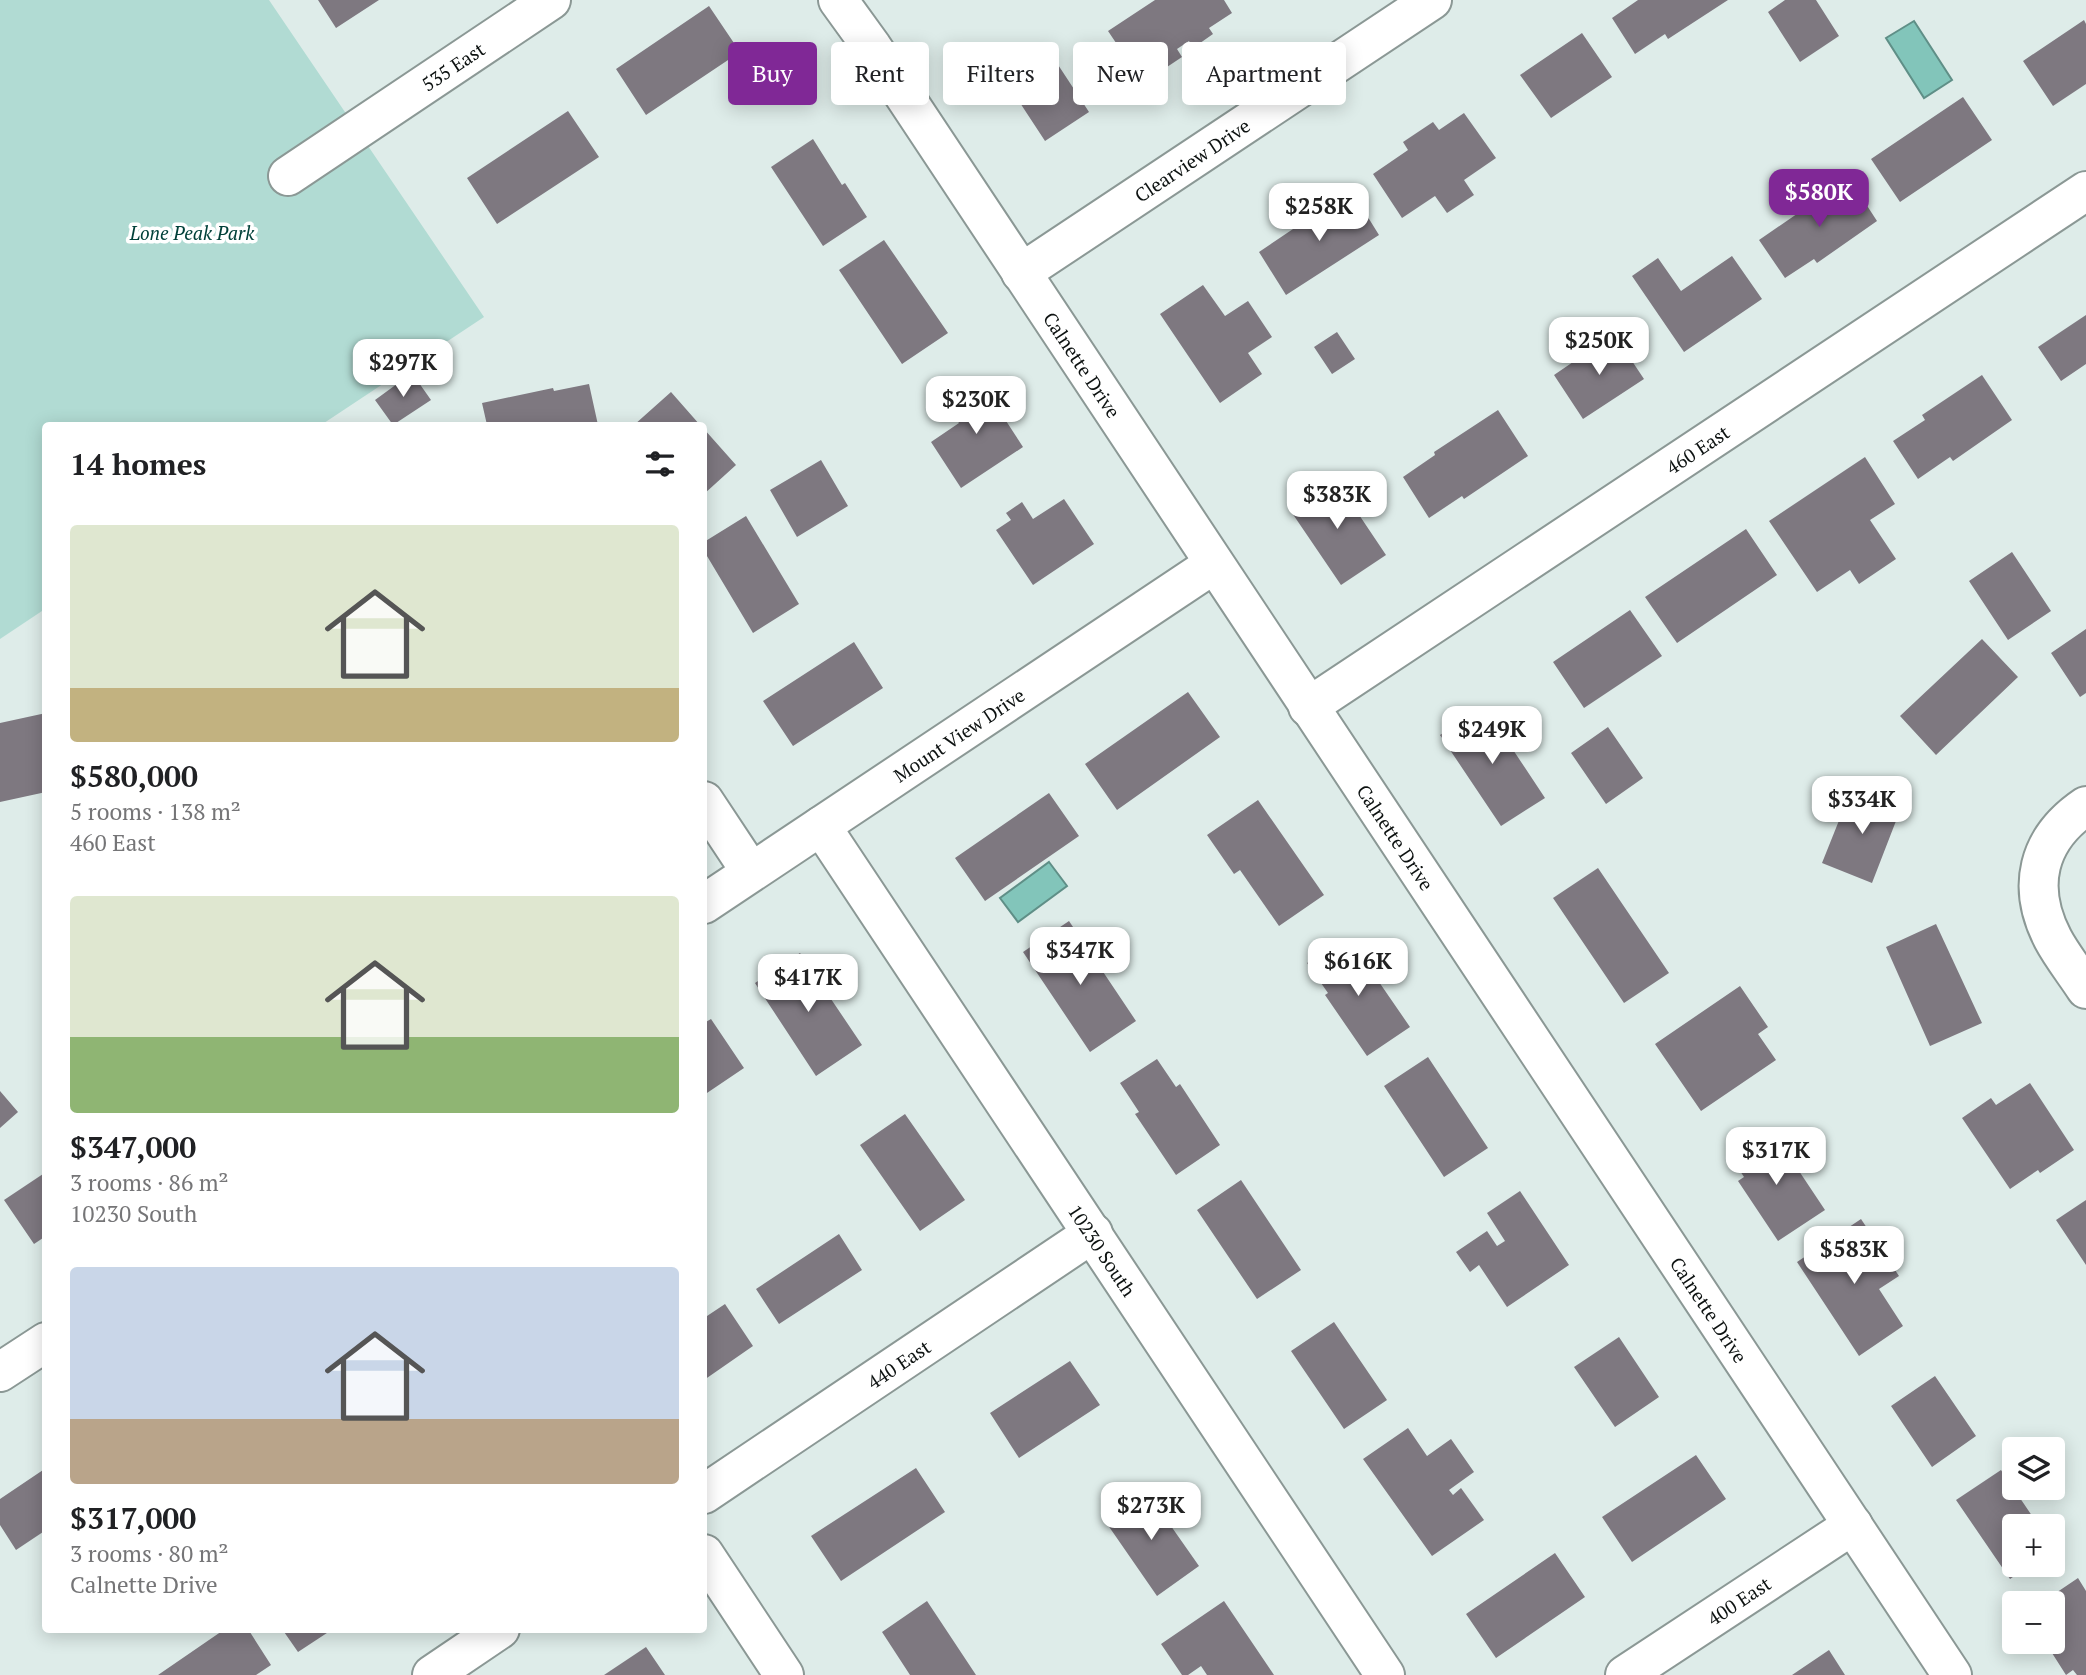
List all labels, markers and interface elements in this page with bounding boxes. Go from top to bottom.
street label: 535 East [416,36,489,96]
chip: Buy [728,42,817,105]
chip: Rent [831,42,929,105]
chip: Filters [943,42,1059,105]
chip: New [1073,42,1168,105]
chip: Apartment [1182,42,1346,105]
street label: Clearview Drive [1129,112,1254,207]
pin: $580K [1770,170,1868,229]
text: $580K [1785,176,1853,207]
pin: $258K [1270,184,1368,243]
text: $258K [1285,190,1353,221]
park label: Lone Peak Park [129,220,255,245]
street label: Calnette Drive [1038,307,1127,422]
pin: $250K [1550,318,1648,377]
text: $250K [1565,324,1633,355]
pin: $297K [354,340,452,399]
text: $297K [369,346,437,377]
pin: $230K [927,376,1025,436]
text: $230K [942,383,1010,414]
street label: 460 East [1661,419,1734,479]
text: 14 homes [70,444,206,484]
icon: filters [641,445,679,483]
pin: $383K [1288,472,1386,531]
text: $383K [1303,478,1371,509]
icon: home [312,571,438,697]
street label: Mount View Drive [888,682,1029,787]
pin: $249K [1443,706,1541,766]
text: $249K [1458,713,1526,744]
text: $580,000 [70,756,198,796]
pin: $334K [1813,776,1911,836]
street label: Calnette Drive [1352,779,1440,895]
text: $334K [1828,783,1896,814]
text: 5 rooms · 138 m² [70,796,241,827]
text: 460 East [70,827,156,858]
pin: $347K [1031,928,1129,987]
text: $347K [1046,934,1114,965]
pin: $616K [1309,939,1407,998]
icon: home [312,942,438,1068]
text: $616K [1324,945,1392,976]
pin: $417K [759,954,857,1014]
text: $417K [774,961,842,992]
text: $347,000 [70,1127,196,1167]
pin: $317K [1727,1128,1825,1187]
text: $317K [1742,1134,1810,1165]
text: 3 rooms · 86 m² [70,1167,229,1198]
text: 10230 South [70,1198,197,1229]
street label: 10230 South [1063,1199,1142,1301]
pin: $583K [1805,1226,1903,1286]
text: $583K [1820,1233,1888,1264]
street label: Calnette Drive [1665,1252,1754,1367]
icon: home [312,1313,438,1439]
street label: 440 East [862,1333,935,1394]
map controls [2002,1437,2065,1654]
button: layers [2002,1437,2065,1500]
pin: $273K [1102,1482,1200,1542]
text: $273K [1117,1489,1185,1520]
text: $317,000 [70,1498,196,1538]
button: + [2002,1514,2065,1577]
text: 3 rooms · 80 m² [70,1538,229,1569]
text: Calnette Drive [70,1569,218,1600]
street label: 400 East [1702,1570,1775,1630]
button: − [2002,1591,2065,1654]

